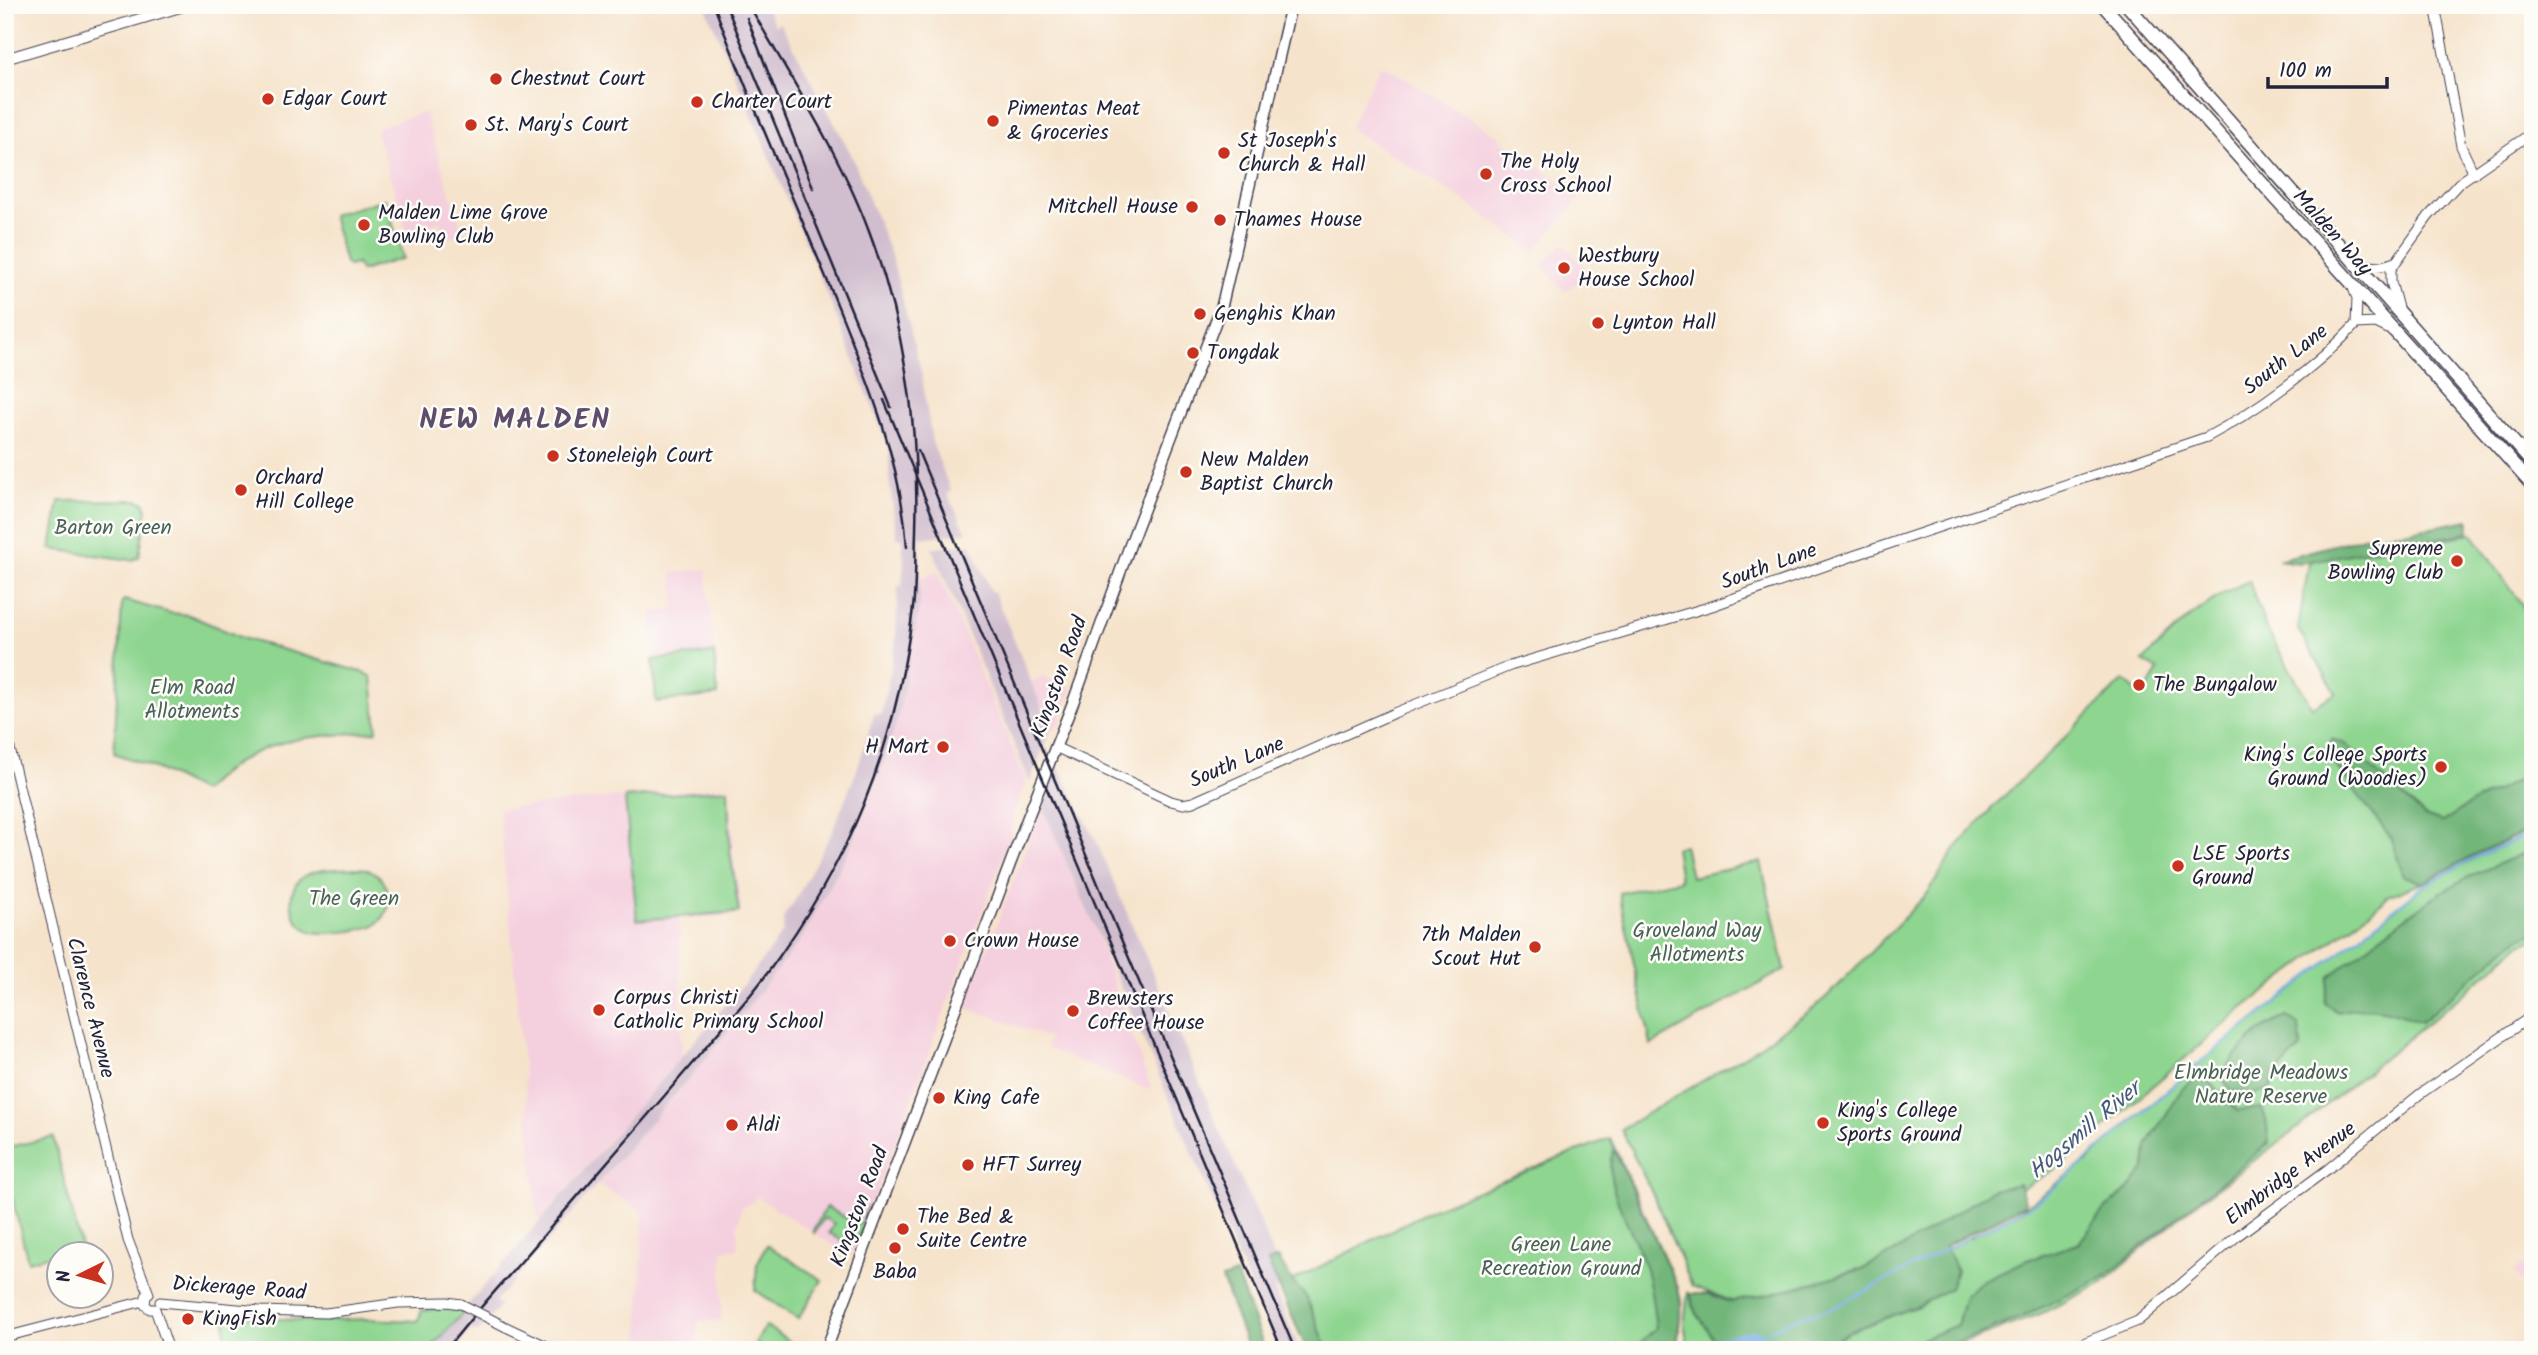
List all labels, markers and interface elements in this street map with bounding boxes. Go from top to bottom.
scale bar [2268,46,2388,90]
text: 100 m [2279,55,2332,88]
place label: Chestnut Court [510,63,646,96]
marker: Chestnut Court [488,71,504,87]
place label: Edgar Court [282,83,388,116]
place label: Charter Court [711,86,833,119]
marker: Edgar Court [260,91,276,107]
place label: Pimentas Meat & Groceries [1007,93,1141,150]
marker: Charter Court [689,94,705,110]
place label: St. Mary's Court [485,109,629,142]
marker: Pimentas Meat & Groceries [985,113,1001,129]
marker: St. Mary's Court [463,117,479,133]
place label: St Joseph's Church & Hall [1238,125,1365,182]
marker: St Joseph's Church & Hall [1216,145,1232,161]
place label: The Holy Cross School [1500,146,1611,203]
marker: The Holy Cross School [1478,166,1494,182]
street label: Malden Way [2284,182,2380,284]
place label: Mitchell House [1047,191,1179,224]
place label: Malden Lime Grove Bowling Club [378,197,548,254]
marker: Mitchell House [1184,199,1200,215]
place label: Thames House [1234,204,1363,237]
marker: Thames House [1212,212,1228,228]
marker: Malden Lime Grove Bowling Club [356,217,372,233]
place label: Westbury House School [1578,240,1694,297]
marker: Westbury House School [1556,260,1572,276]
place label: Genghis Khan [1214,298,1336,331]
marker: Genghis Khan [1192,306,1208,322]
place label: Lynton Hall [1612,307,1716,340]
marker: Lynton Hall [1590,315,1606,331]
street label: South Lane [2236,316,2336,404]
place label: Tongdak [1207,337,1279,370]
marker: Tongdak [1185,345,1201,361]
district label: NEW MALDEN [419,398,611,443]
place label: Stoneleigh Court [567,440,714,473]
place label: New Malden Baptist Church [1200,444,1333,501]
marker: Stoneleigh Court [545,448,561,464]
place label: Orchard Hill College [255,462,355,519]
marker: New Malden Baptist Church [1178,464,1194,480]
marker: Orchard Hill College [233,482,249,498]
park label: Barton Green [54,512,172,545]
place label: Supreme Bowling Club [2327,533,2444,590]
street label: South Lane [1716,534,1822,600]
marker: Supreme Bowling Club [2449,553,2465,569]
street label: Kingston Road [1023,611,1097,742]
place label: The Bungalow [2153,669,2278,702]
park label: Elm Road Allotments [144,672,240,729]
marker: The Bungalow [2131,677,2147,693]
street label: South Lane [1184,728,1290,798]
place label: H Mart [865,731,930,764]
marker: H Mart [935,739,951,755]
place label: King's College Sports Ground (Woodies) [2244,739,2427,796]
marker: King's College Sports Ground (Woodies) [2433,759,2449,775]
place label: LSE Sports Ground [2192,838,2290,895]
marker: LSE Sports Ground [2170,858,2186,874]
park label: The Green [309,883,399,916]
park label: Groveland Way Allotments [1633,915,1762,972]
place label: 7th Malden Scout Hut [1421,919,1522,976]
place label: Crown House [964,925,1079,958]
marker: Crown House [942,933,958,949]
street label: Clarence Avenue [57,934,124,1082]
marker: 7th Malden Scout Hut [1527,939,1543,955]
place label: Corpus Christi Catholic Primary School [613,982,823,1039]
place label: Brewsters Coffee House [1087,983,1205,1040]
marker: Corpus Christi Catholic Primary School [591,1002,607,1018]
marker: Brewsters Coffee House [1065,1003,1081,1019]
park label: Elmbridge Meadows Nature Reserve [2174,1057,2348,1114]
water label: Hogsmill River [2021,1070,2153,1189]
place label: King Cafe [953,1082,1040,1115]
marker: King Cafe [931,1090,947,1106]
place label: King's College Sports Ground [1837,1095,1962,1152]
place label: Aldi [746,1109,780,1142]
street label: Elmbridge Avenue [2218,1113,2364,1235]
marker: King's College Sports Ground [1815,1115,1831,1131]
marker: Aldi [724,1117,740,1133]
street label: Kingston Road [822,1141,898,1272]
place label: HFT Surrey [982,1149,1081,1182]
marker: HFT Surrey [960,1157,976,1173]
place label: The Bed & Suite Centre [917,1201,1028,1258]
marker: The Bed & Suite Centre [895,1221,911,1237]
park label: Green Lane Recreation Ground [1481,1229,1642,1286]
north arrow [46,1240,116,1310]
marker: Baba [887,1240,903,1256]
place label: Baba [873,1256,917,1289]
street label: Dickerage Road [171,1268,307,1310]
text: N [50,1269,81,1284]
place label: KingFish [202,1303,277,1336]
marker: KingFish [180,1311,196,1327]

